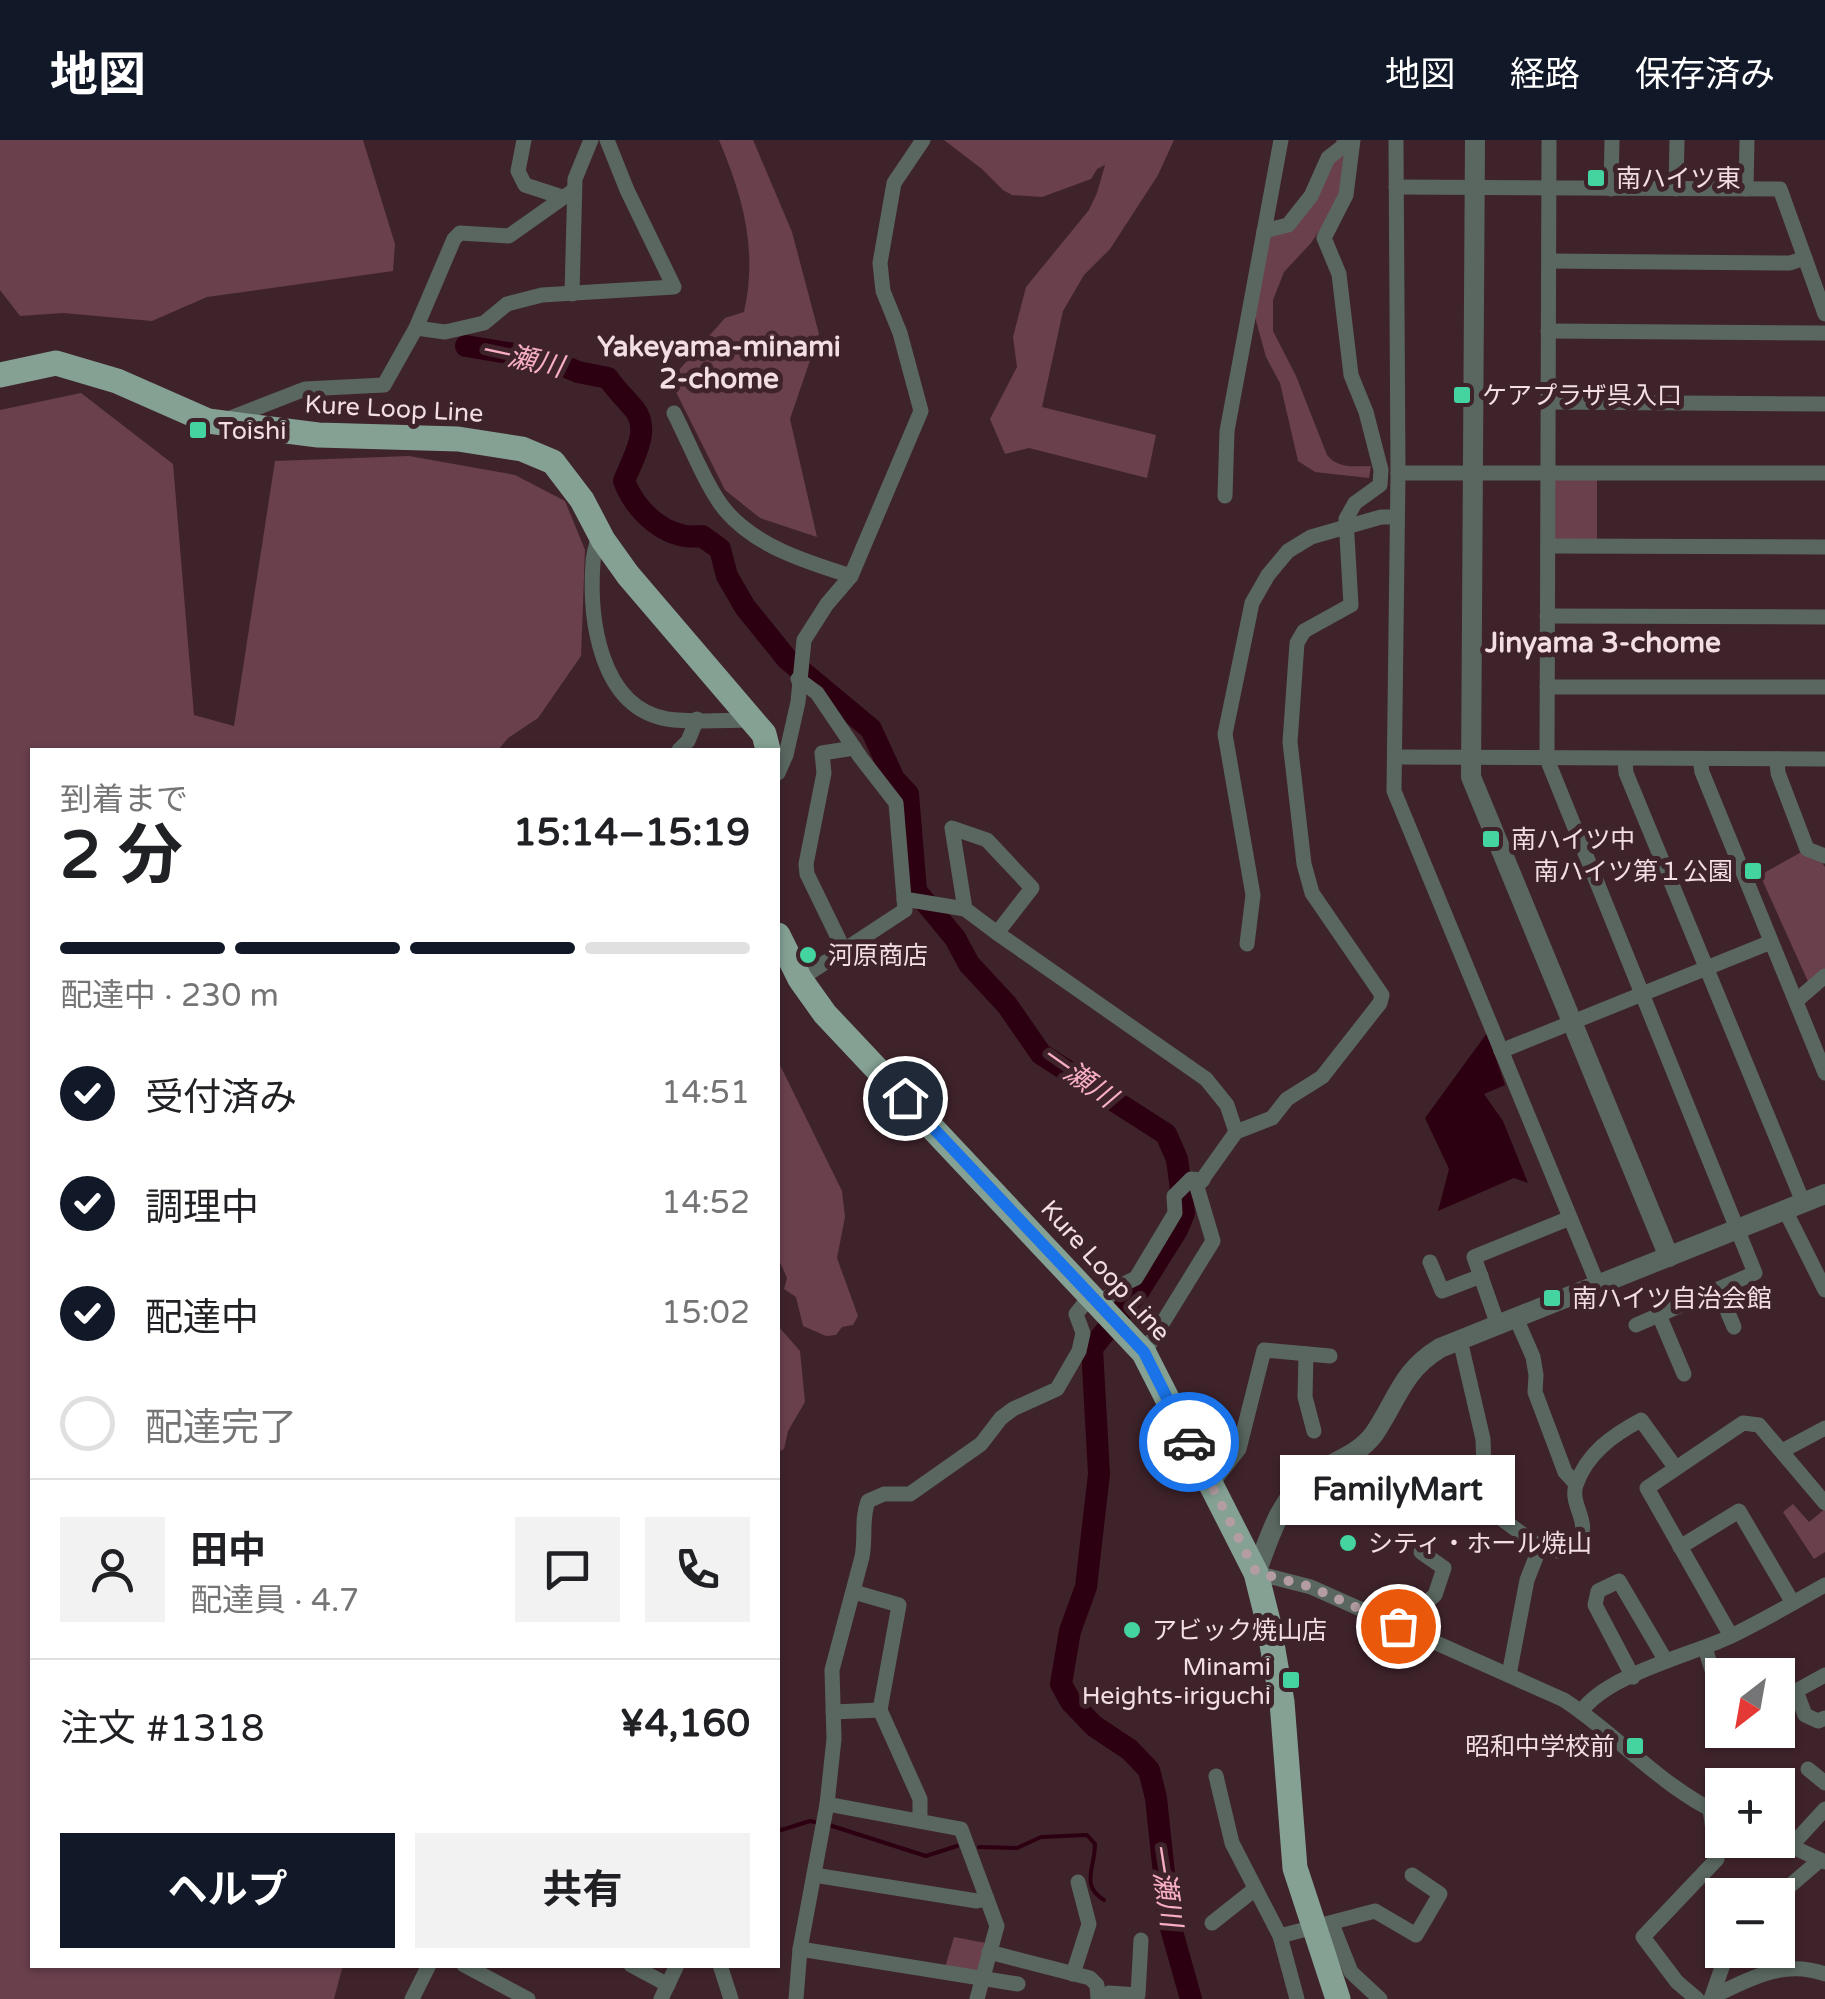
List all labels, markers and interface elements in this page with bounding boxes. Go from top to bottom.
text: 地図 [50,47,146,105]
text: 地図 [1385,54,1455,96]
text: 経路 [1510,54,1580,96]
text: 保存済み [1635,54,1775,96]
place label: 南ハイツ東 [1616,164,1741,194]
marker: 南ハイツ東 [1585,167,1607,189]
district label: Yakeyama-minami 2-chome [597,330,841,396]
water label: 一瀬川 [477,334,569,385]
place label: ケアプラザ呉入口 [1482,381,1682,411]
marker: ケアプラザ呉入口 [1451,384,1473,406]
street label: Kure Loop Line [304,389,484,429]
place label: Toishi [218,416,287,446]
marker: Toishi [187,419,209,441]
district label: Jinyama 3-chome [1484,626,1721,660]
text: 到着まで [60,781,188,819]
text: 15:14–15:19 [513,810,750,856]
text: 2 分 [60,817,183,896]
place label: 南ハイツ中 [1511,825,1636,855]
marker: 南ハイツ中 [1480,828,1502,850]
place label: 南ハイツ第１公園 [1533,857,1733,887]
marker: 南ハイツ第１公園 [1742,860,1764,882]
place label: 河原商店 [828,941,928,971]
marker: 河原商店 [797,944,819,966]
text: 配達中 · 230 m [60,977,279,1015]
water label: 一瀬川 [1034,1039,1125,1117]
pin [863,1056,948,1141]
icon: check [60,1066,115,1121]
icon: home [878,1071,933,1126]
text: 14:51 [661,1074,750,1112]
text: 受付済み [145,1075,297,1121]
icon: check [60,1176,115,1231]
text: 14:52 [661,1184,750,1222]
text: 調理中 [145,1185,259,1231]
street label: Kure Loop Line [1034,1194,1176,1347]
place label: 南ハイツ自治会館 [1572,1284,1772,1314]
icon: check [60,1286,115,1341]
marker: 南ハイツ自治会館 [1541,1287,1563,1309]
text: 15:02 [661,1294,750,1332]
text: 配達中 [145,1295,259,1341]
courier [1139,1392,1239,1492]
text: 配達完了 [145,1405,297,1451]
icon: car [1162,1415,1217,1470]
callout: FamilyMart [1280,1456,1516,1526]
text: FamilyMart [1312,1471,1483,1509]
button: person [60,1517,165,1622]
button: chat [515,1517,620,1622]
button: phone [645,1517,750,1622]
text: 田中 [190,1528,266,1574]
place label: シティ・ホール焼山 [1368,1529,1592,1559]
marker: シティ・ホール焼山 [1337,1532,1359,1554]
text: 配達員 · 4.7 [190,1582,359,1620]
pin [1356,1584,1441,1669]
icon: bag [1371,1599,1426,1654]
place label: アビック焼山店 [1152,1616,1327,1646]
marker: アビック焼山店 [1121,1619,1143,1641]
place label: Minami Heights-iriguchi [1082,1652,1271,1711]
north arrow [1705,1658,1795,1748]
map controls [1705,1658,1795,1968]
marker: Minami Heights-iriguchi [1280,1669,1302,1691]
text: ¥4,160 [620,1701,750,1747]
text: 注文 #1318 [60,1706,265,1752]
place label: 昭和中学校前 [1465,1732,1615,1762]
marker: 昭和中学校前 [1624,1735,1646,1757]
button: + [1705,1768,1795,1858]
button: ヘルプ [60,1833,395,1948]
button: 共有 [415,1833,750,1948]
water label: 一瀬川 [1142,1841,1189,1932]
button: − [1705,1878,1795,1968]

